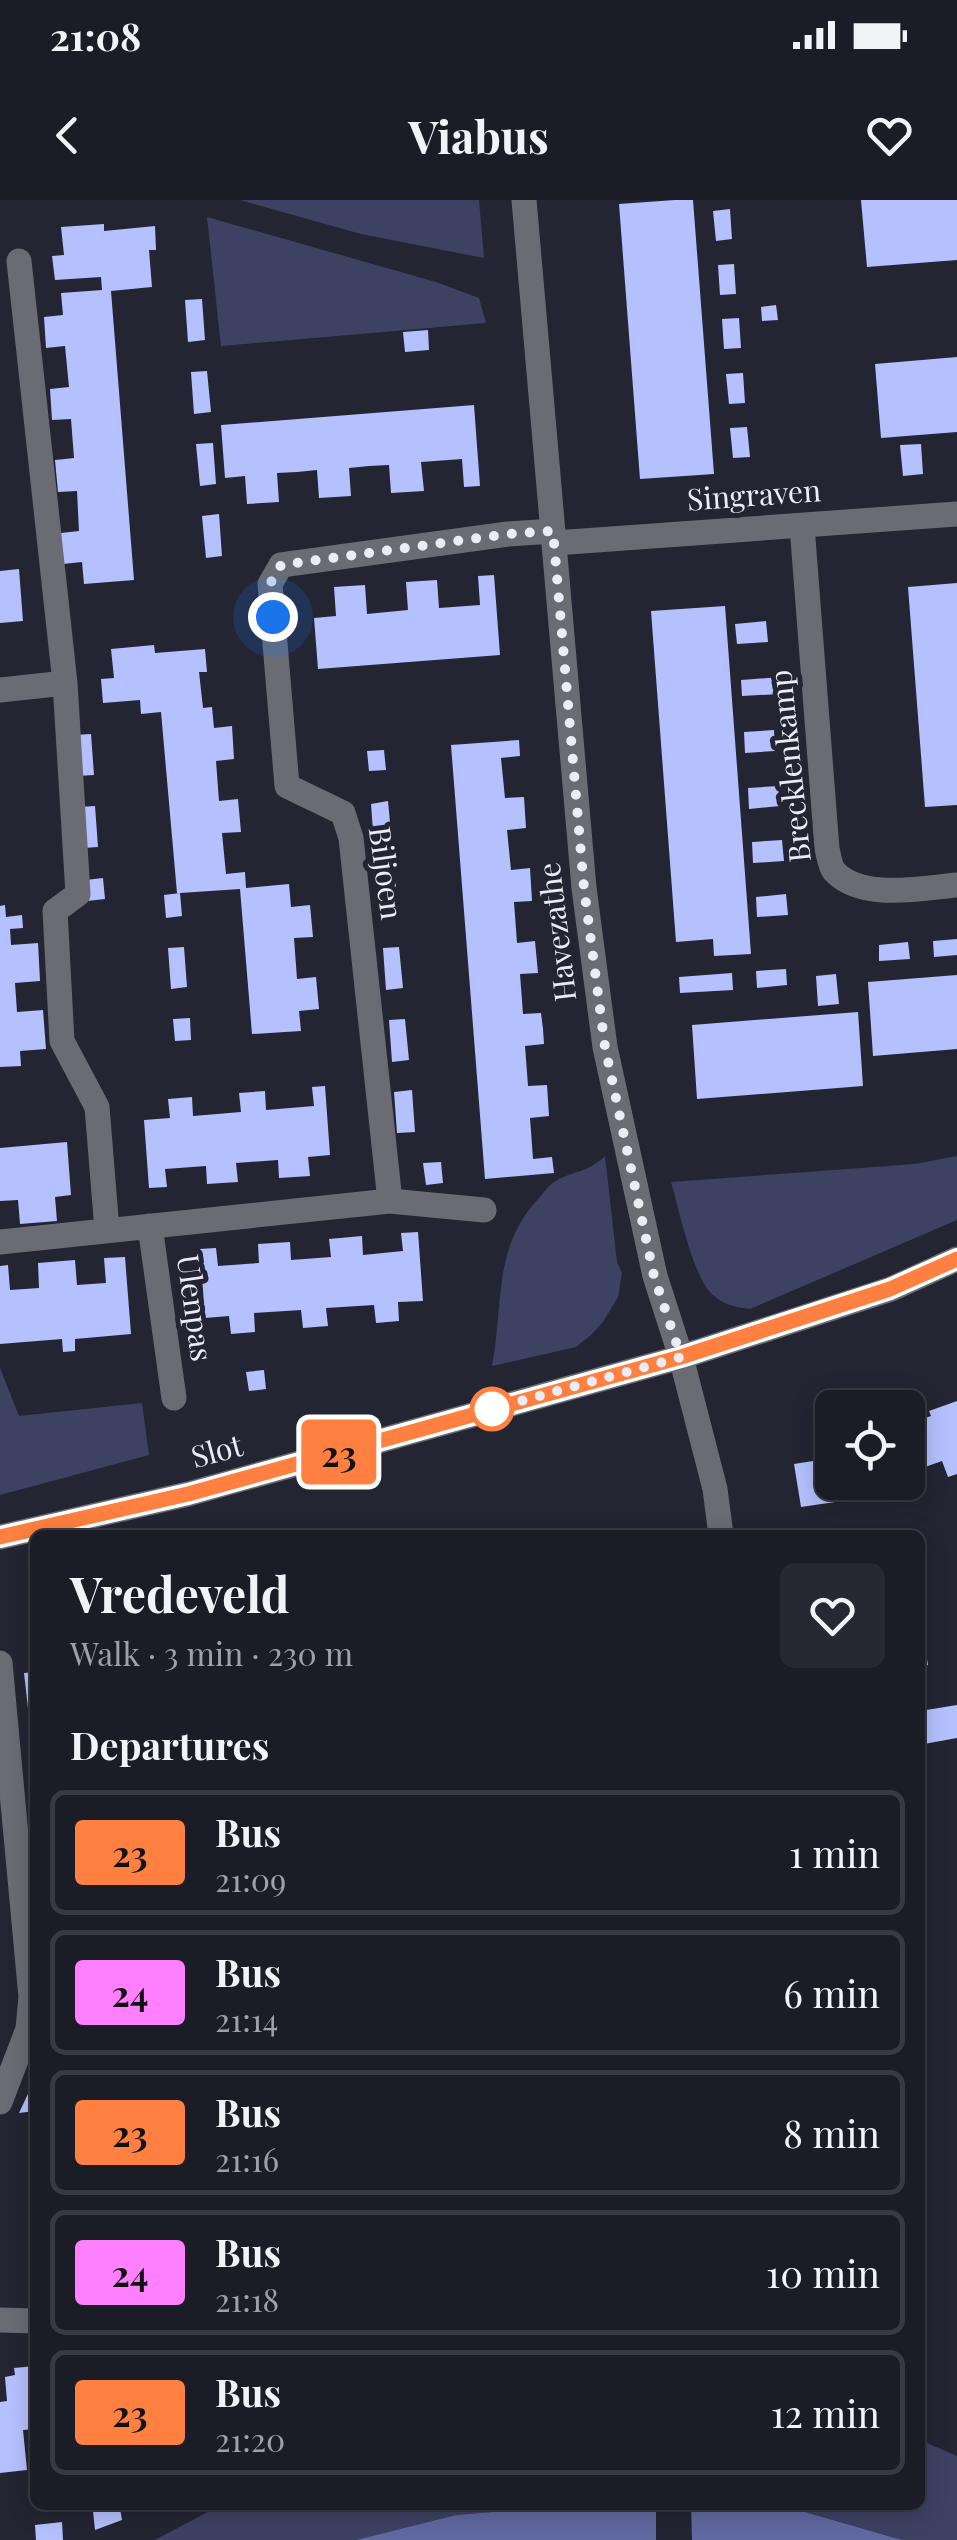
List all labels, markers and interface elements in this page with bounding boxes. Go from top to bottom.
text: 21:08 [50,10,141,61]
text: Viabus [408,105,549,165]
icon: back [40,108,95,163]
icon: heart [862,108,917,163]
street label: Singraven [686,469,822,519]
your location [248,592,298,642]
street label: Brecklenkamp [759,668,819,864]
street label: Biljoen [361,824,413,922]
street label: Havezathe [528,861,584,1004]
street label: Ulenpas [169,1252,223,1364]
unlabelled marker [471,1388,513,1430]
map controls [815,1390,925,1500]
button: locate [815,1390,925,1500]
line badge: 23 [294,1420,384,1484]
street label: Slot [186,1424,247,1476]
text: 23 [321,1429,357,1476]
text: Vredeveld [70,1561,289,1625]
button: heart [780,1563,885,1668]
text: Walk · 3 min · 230 m [70,1631,353,1674]
text: Departures [70,1719,269,1770]
text: Bus [215,1806,281,1857]
text: 1 min [789,1827,880,1878]
text: 23 [112,1829,148,1876]
text: 21:09 [215,1857,286,1900]
text: Bus [215,1946,281,1997]
text: 6 min [783,1967,880,2018]
text: 24 [112,1969,148,2016]
text: 21:14 [215,1997,278,2040]
text: Bus [215,2086,281,2137]
text: 8 min [783,2107,880,2158]
text: 23 [112,2109,148,2156]
text: 21:16 [215,2137,279,2180]
text: Bus [215,2226,281,2277]
text: 10 min [766,2247,880,2298]
text: 24 [112,2249,148,2296]
text: 21:18 [215,2277,279,2320]
text: Bus [215,2366,281,2417]
text: 12 min [771,2387,880,2438]
text: 23 [112,2389,148,2436]
text: 21:20 [215,2417,285,2460]

